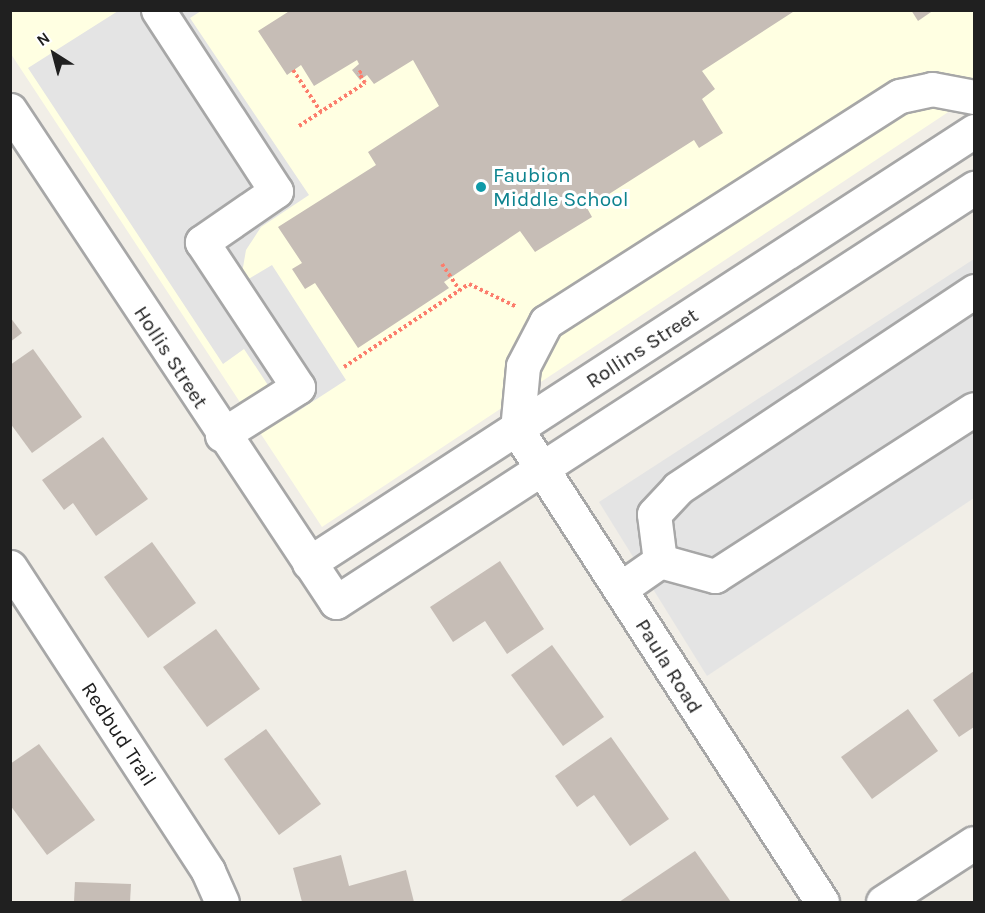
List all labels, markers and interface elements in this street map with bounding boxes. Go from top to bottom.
north arrow [24,24,84,84]
text: N [33,28,53,50]
place label: Faubion Middle School [493,162,629,212]
marker: Faubion Middle School [474,180,488,194]
street label: Hollis Street [129,301,213,413]
street label: Rollins Street [581,302,703,394]
street label: Paula Road [630,614,708,718]
street label: Redbud Trail [76,677,162,791]

